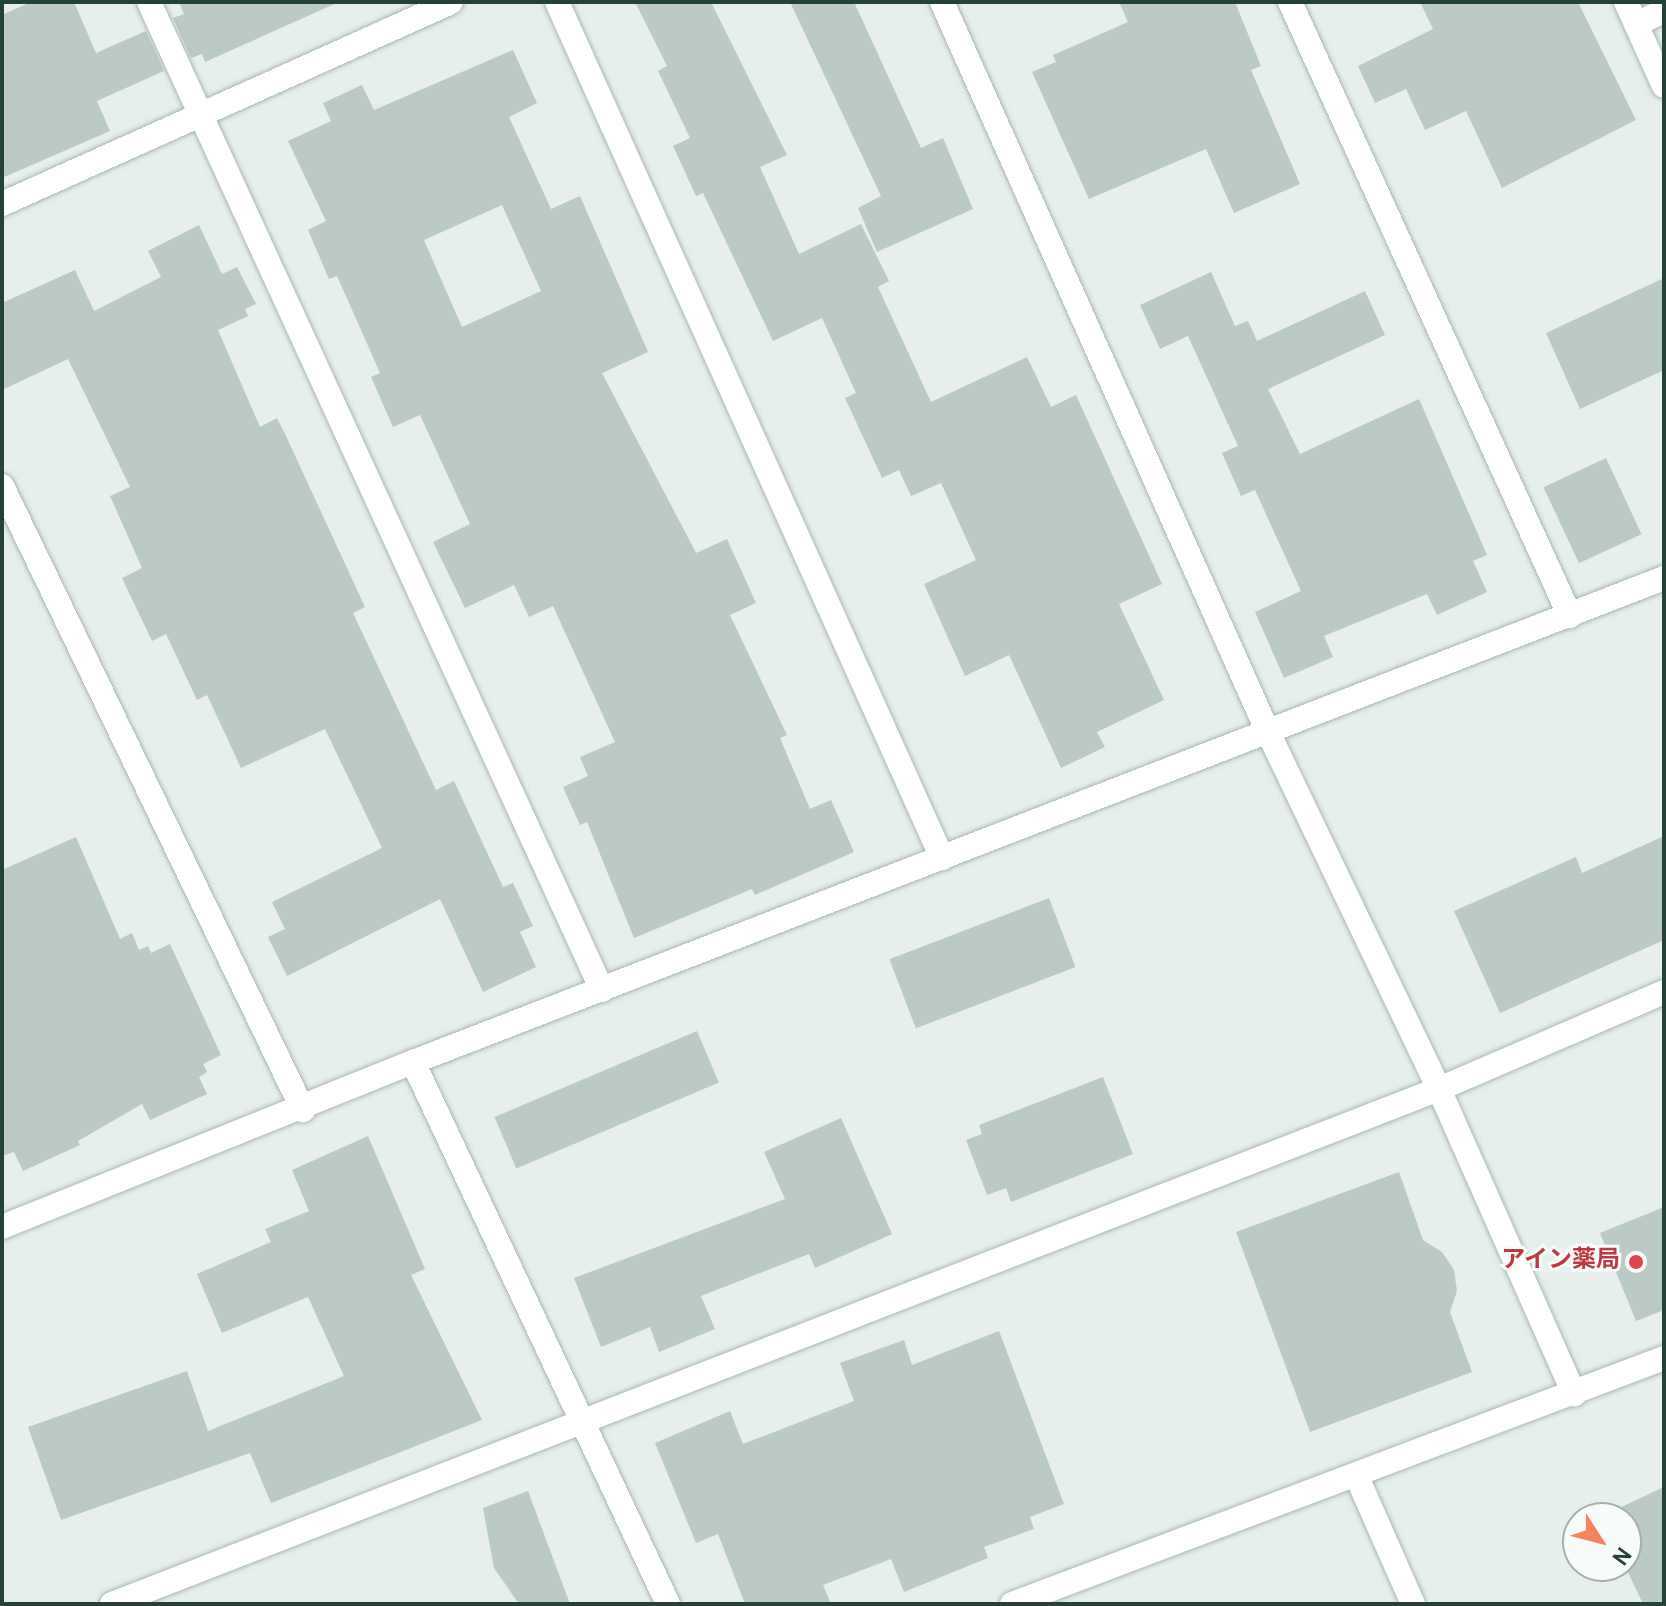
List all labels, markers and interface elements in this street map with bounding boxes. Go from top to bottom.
place label: アイン薬局 [1500,1248,1620,1276]
marker: アイン薬局 [1627,1253,1645,1271]
north arrow [1562,1502,1642,1582]
text: N [1605,1541,1636,1570]

